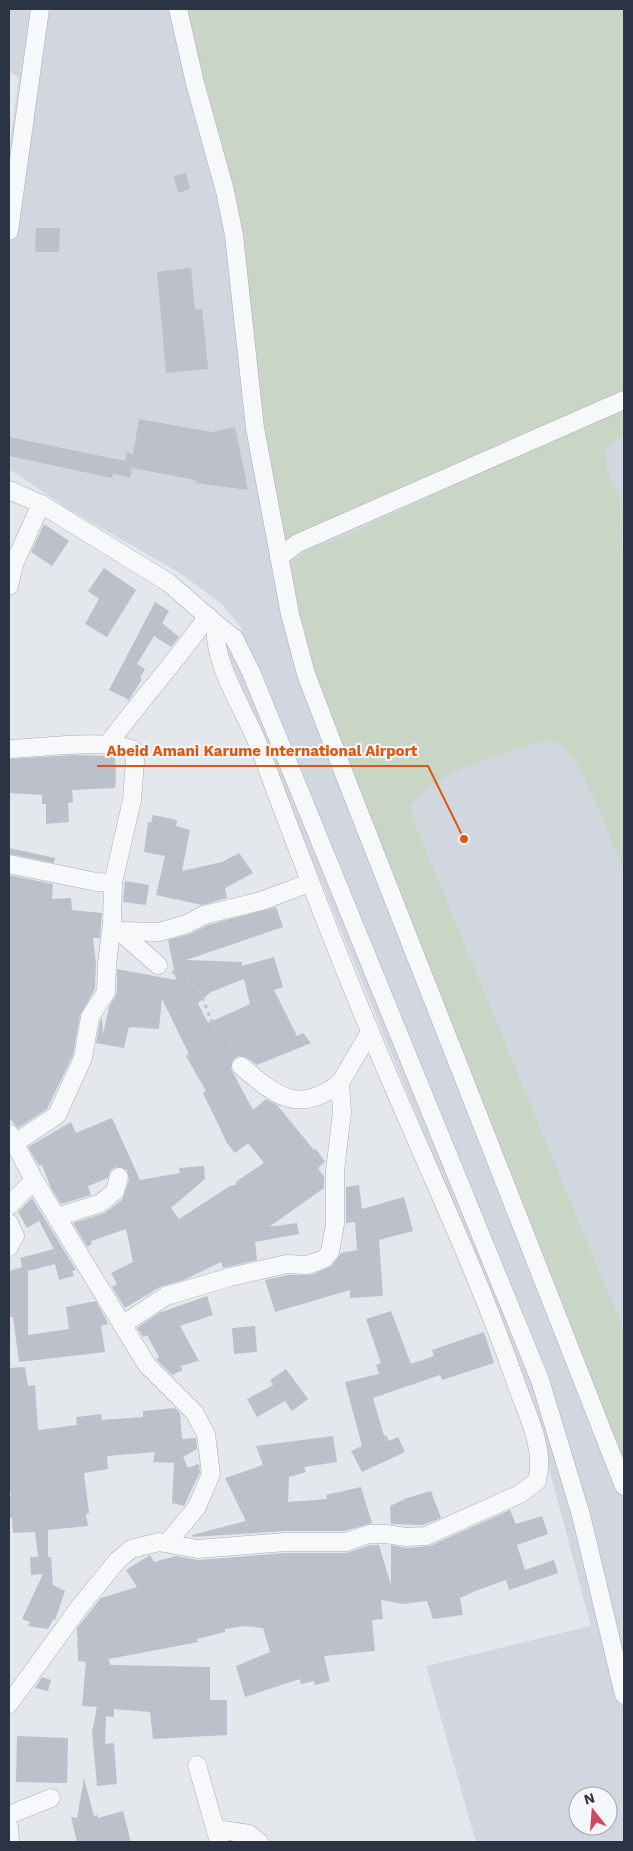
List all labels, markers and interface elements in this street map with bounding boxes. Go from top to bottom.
callout: Abeid Amani Karume International Airport [97,736,428,766]
text: Abeid Amani Karume International Airport [107,742,418,760]
north arrow [568,1786,618,1836]
text: N [582,1789,596,1808]

